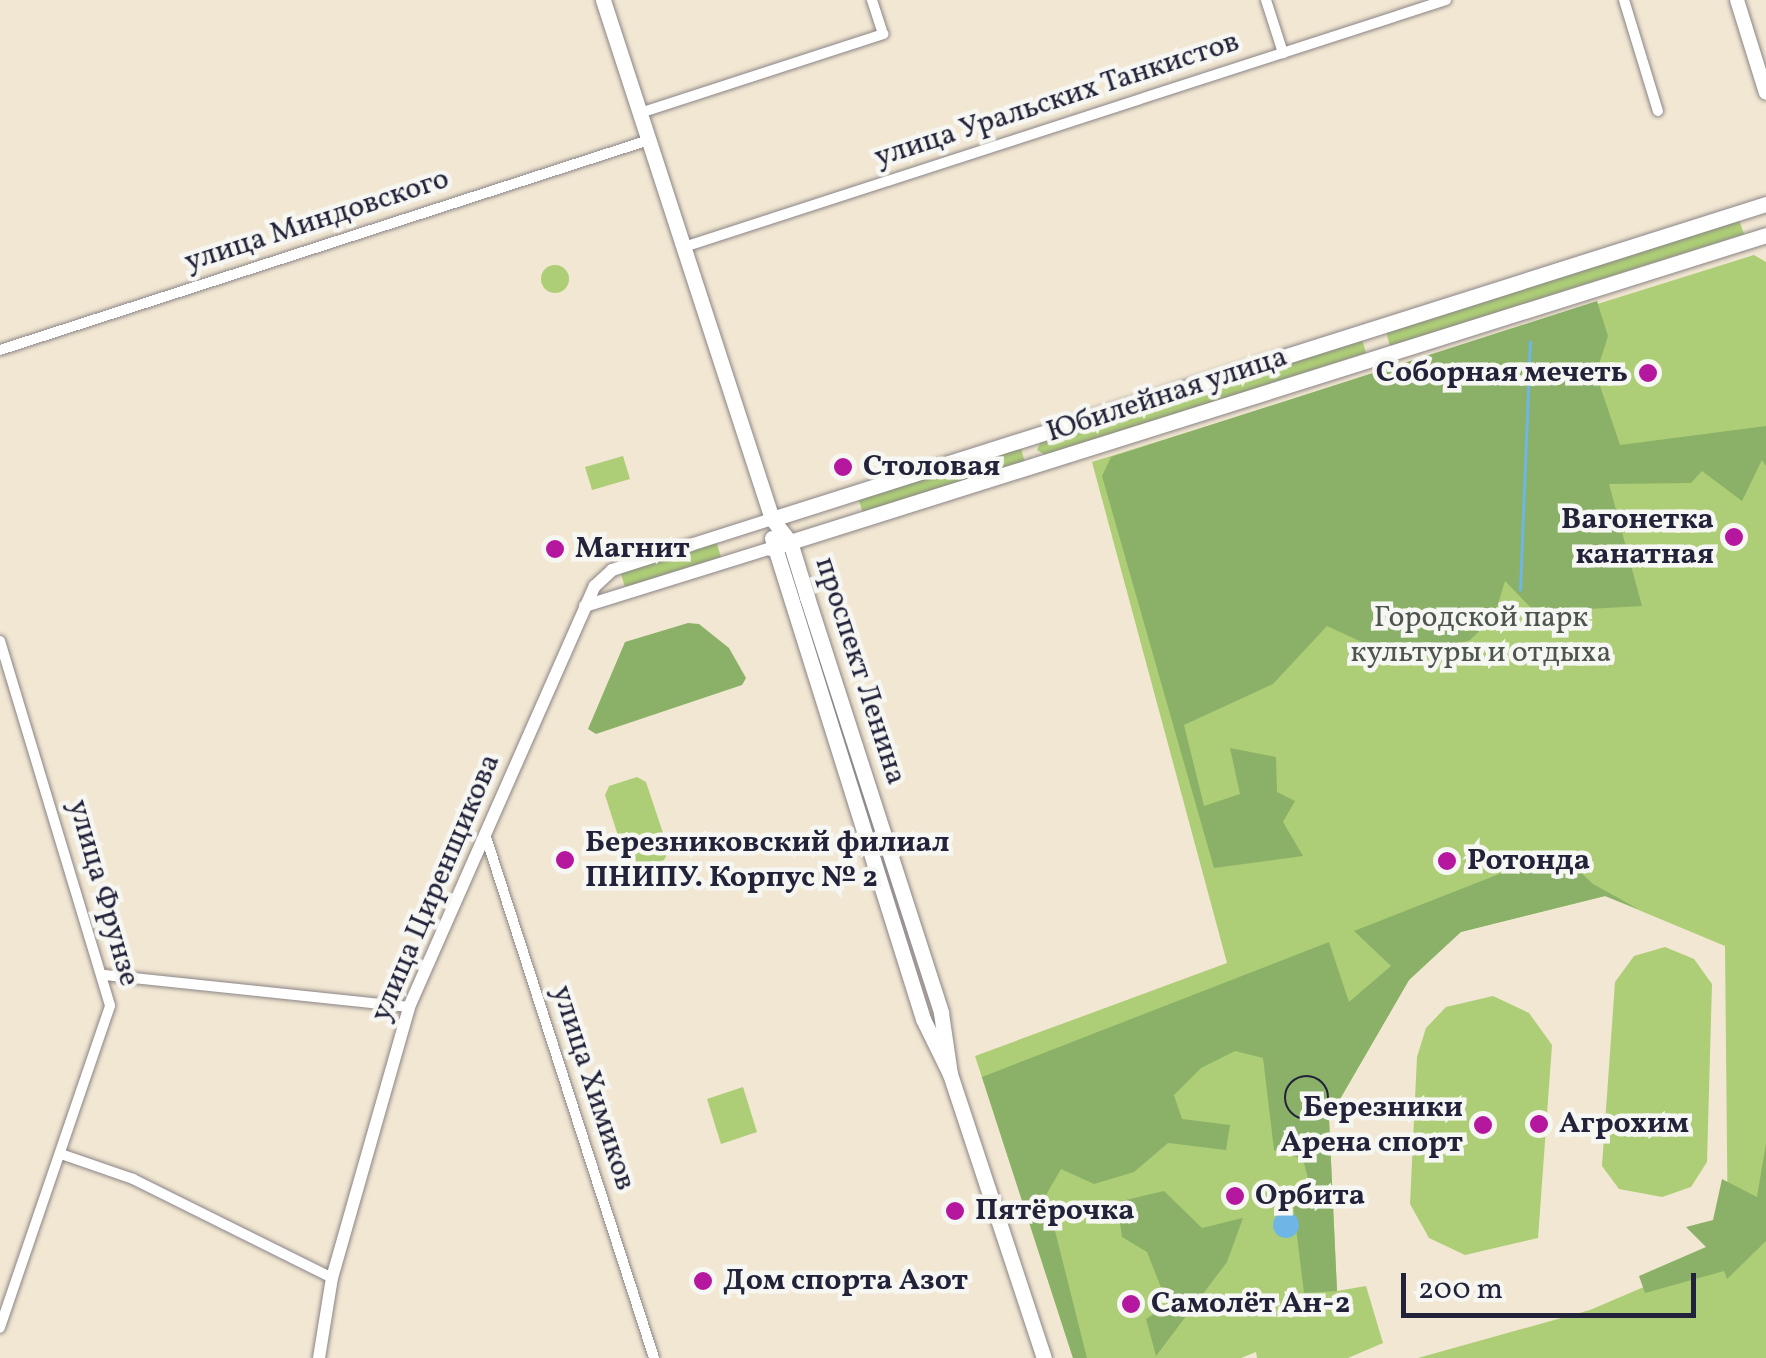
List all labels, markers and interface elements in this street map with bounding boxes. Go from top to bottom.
street label: улица Уральских Танкистов [870,24,1244,176]
street label: улица Миндовского [180,161,454,281]
street label: Юбилейная улица [1042,339,1292,451]
place label: Соборная мечеть [1376,355,1628,391]
marker: Соборная мечеть [1637,362,1659,384]
place label: Столовая [863,449,1000,485]
marker: Столовая [832,456,854,478]
place label: Вагонетка канатная [1561,502,1714,572]
marker: Вагонетка канатная [1723,526,1745,548]
place label: Магнит [575,531,690,567]
marker: Магнит [544,538,566,560]
street label: проспект Ленина [806,553,914,789]
park label: Городской парк культуры и отдыха [1351,600,1611,670]
street label: улица Циренщикова [363,749,509,1027]
street label: улица Фрунзе [59,796,147,990]
place label: Березниковский филиал ПНИПУ. Корпус № 2 [585,825,950,896]
place label: Ротонда [1467,843,1590,879]
marker: Березниковский филиал ПНИПУ. Корпус № 2 [554,849,576,871]
marker: Ротонда [1436,850,1458,872]
street label: улица Химиков [543,981,643,1195]
place label: Березники Арена спорт [1280,1090,1463,1160]
place label: Агрохим [1559,1106,1689,1142]
marker: Агрохим [1528,1113,1550,1135]
marker: Березники Арена спорт [1472,1114,1494,1136]
place label: Орбита [1255,1178,1365,1214]
marker: Орбита [1224,1185,1246,1207]
place label: Пятёрочка [975,1193,1135,1229]
marker: Пятёрочка [944,1200,966,1222]
scale bar [1406,1253,1701,1315]
place label: Дом спорта Азот [723,1263,968,1299]
text: 200 m [1418,1269,1503,1311]
marker: Дом спорта Азот [692,1270,714,1292]
place label: Самолёт Ан-2 [1151,1286,1350,1322]
marker: Самолёт Ан-2 [1120,1293,1142,1315]

